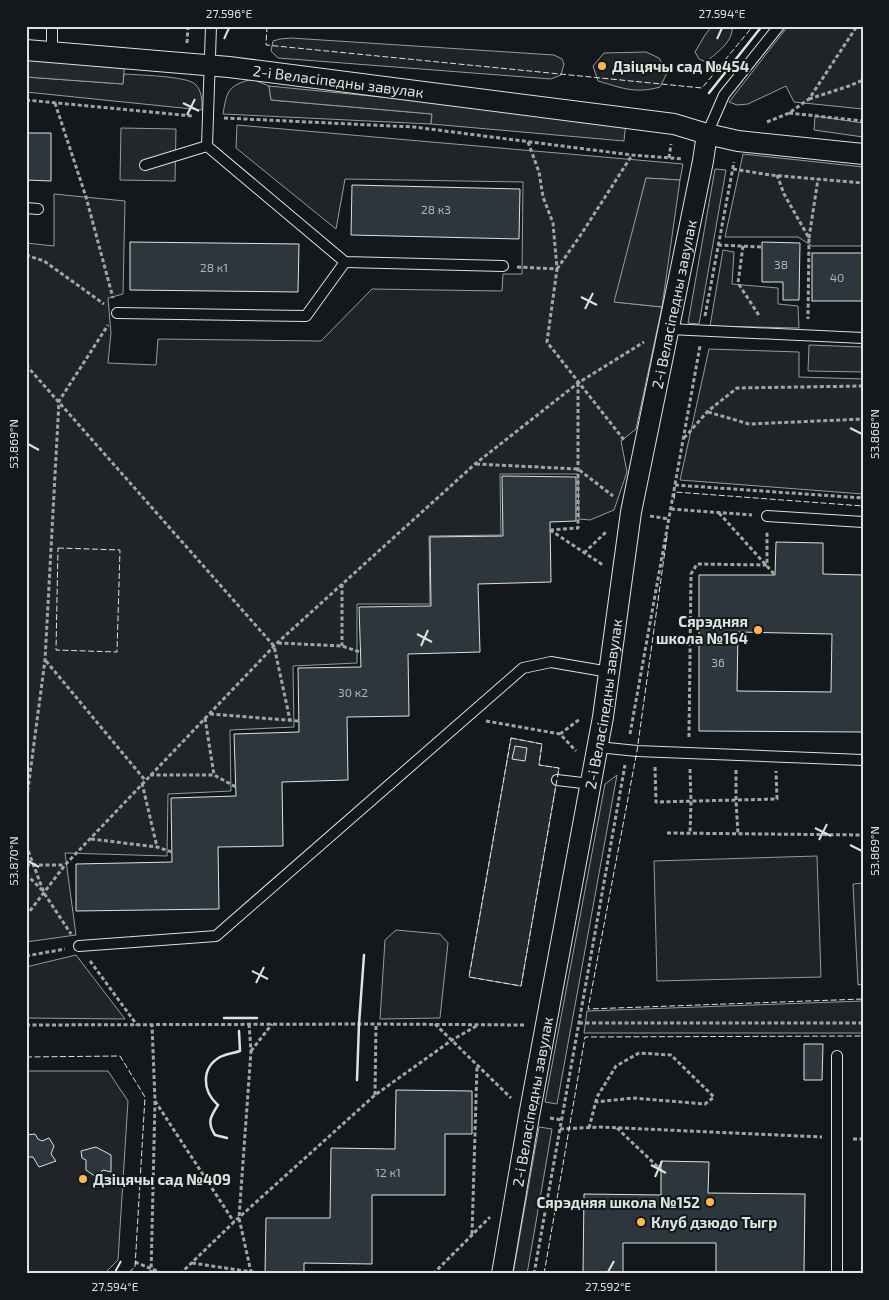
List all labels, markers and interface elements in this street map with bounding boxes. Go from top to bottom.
text: 27.596°E [206,6,252,20]
text: 27.594°E [699,6,746,20]
place label: Дзіцячы сад №454 [612,57,750,75]
marker: Дзіцячы сад №454 [596,60,608,72]
street label: 2-і Веласіпедны завулак [252,61,425,101]
house number: 28 к3 [421,202,451,216]
street label: 2-і Веласіпедны завулак [647,218,700,390]
house number: 38 [774,257,788,271]
house number: 28 к1 [200,260,228,274]
house number: 40 [830,270,844,284]
text: 53.868°N [867,409,881,459]
text: 53.869°N [6,419,20,469]
place label: Сярэдняя школа №164 [656,612,748,647]
street label: 2-і Веласіпедны завулак [581,618,625,791]
marker: Сярэдняя школа №164 [752,624,764,636]
house number: 36 [711,655,725,669]
house number: 30 к2 [338,685,368,699]
text: 53.869°N [867,826,881,876]
text: 53.870°N [6,836,20,886]
street label: 2-і Веласіпедны завулак [508,1015,556,1188]
house number: 12 к1 [375,1165,401,1179]
place label: Дзіцячы сад №409 [93,1170,231,1188]
marker: Дзіцячы сад №409 [77,1173,89,1185]
place label: Сярэдняя школа №152 [537,1193,700,1211]
marker: Сярэдняя школа №152 [704,1196,716,1208]
place label: Клуб дзюдо Тыгр [651,1213,777,1231]
marker: Клуб дзюдо Тыгр [635,1216,647,1228]
text: 27.594°E [92,1279,139,1293]
text: 27.592°E [585,1279,631,1293]

